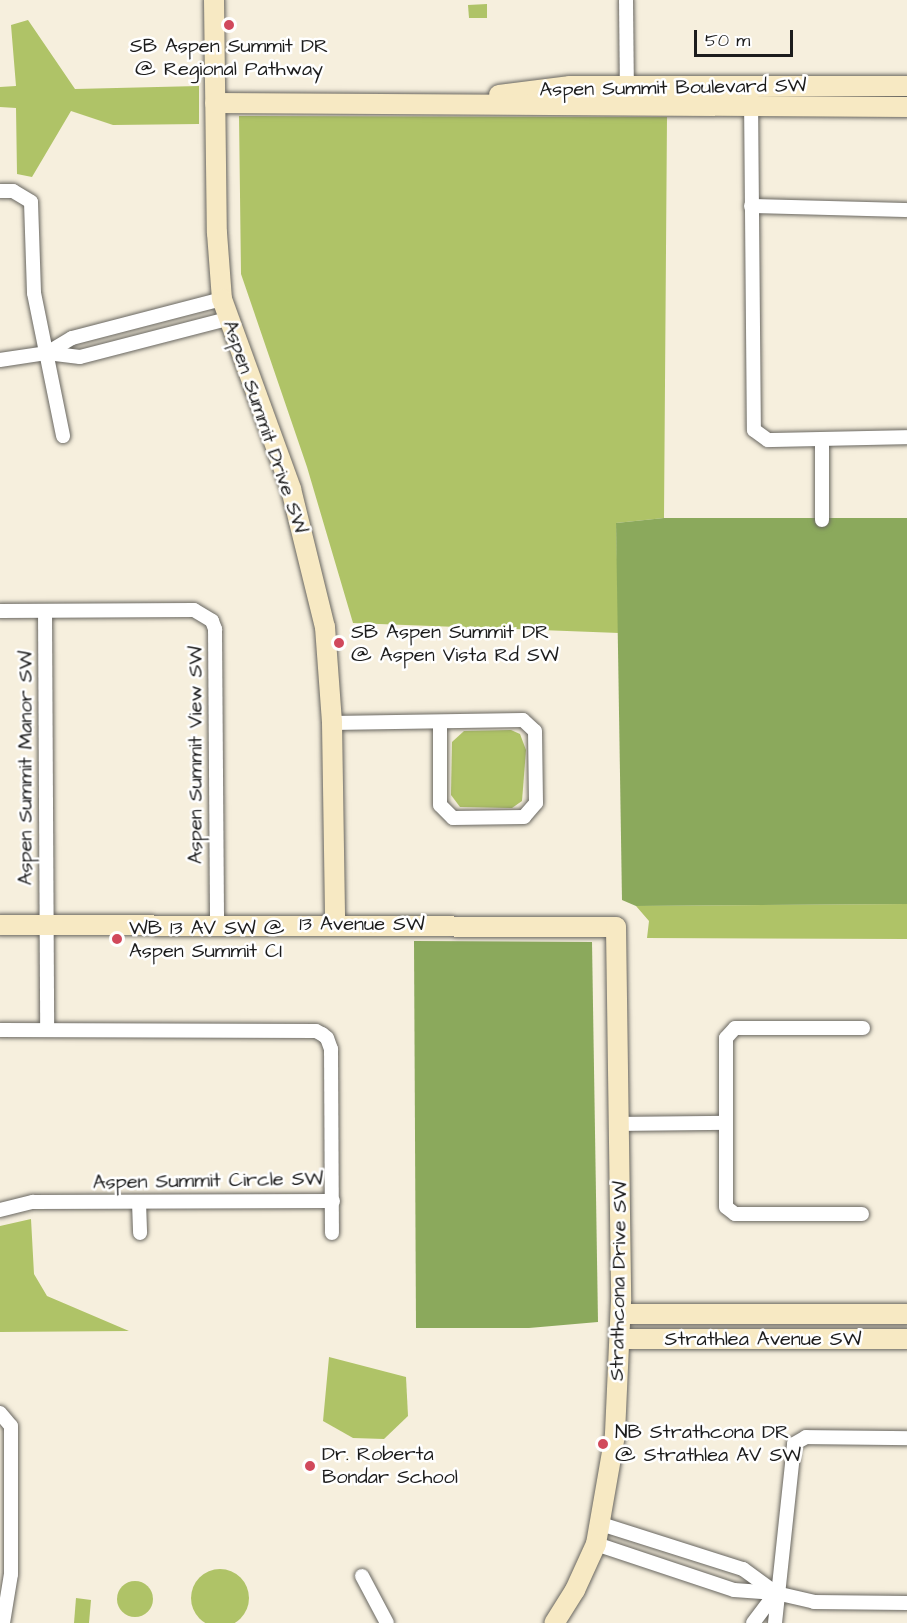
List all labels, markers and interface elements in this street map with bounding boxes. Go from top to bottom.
marker: SB Aspen Summit DR @ Regional Pathway [222,18,236,32]
scale bar [697,18,796,56]
text: 50 m [705,28,750,53]
place label: SB Aspen Summit DR @ Regional Pathway [130,35,328,82]
street label: Aspen Summit Boulevard SW [539,74,807,102]
street label: Aspen Summit Drive SW [217,317,313,537]
place label: SB Aspen Summit DR @ Aspen Vista Rd SW [351,620,559,667]
marker: SB Aspen Summit DR @ Aspen Vista Rd SW [332,636,346,650]
street label: Aspen Summit View SW [184,646,208,864]
street label: Aspen Summit Manor SW [14,651,38,885]
street label: 13 Avenue SW [299,912,425,936]
place label: WB 13 AV SW @ Aspen Summit CI [129,916,285,963]
marker: WB 13 AV SW @ Aspen Summit CI [110,932,124,946]
street label: Aspen Summit Circle SW [93,1167,323,1195]
street label: Strathcona Drive SW [605,1181,633,1381]
street label: Strathlea Avenue SW [665,1327,861,1351]
place label: NB Strathcona DR @ Strathlea AV SW [615,1420,801,1467]
marker: NB Strathcona DR @ Strathlea AV SW [596,1437,610,1451]
place label: Dr. Roberta Bondar School [322,1442,458,1489]
marker: Dr. Roberta Bondar School [303,1459,317,1473]

